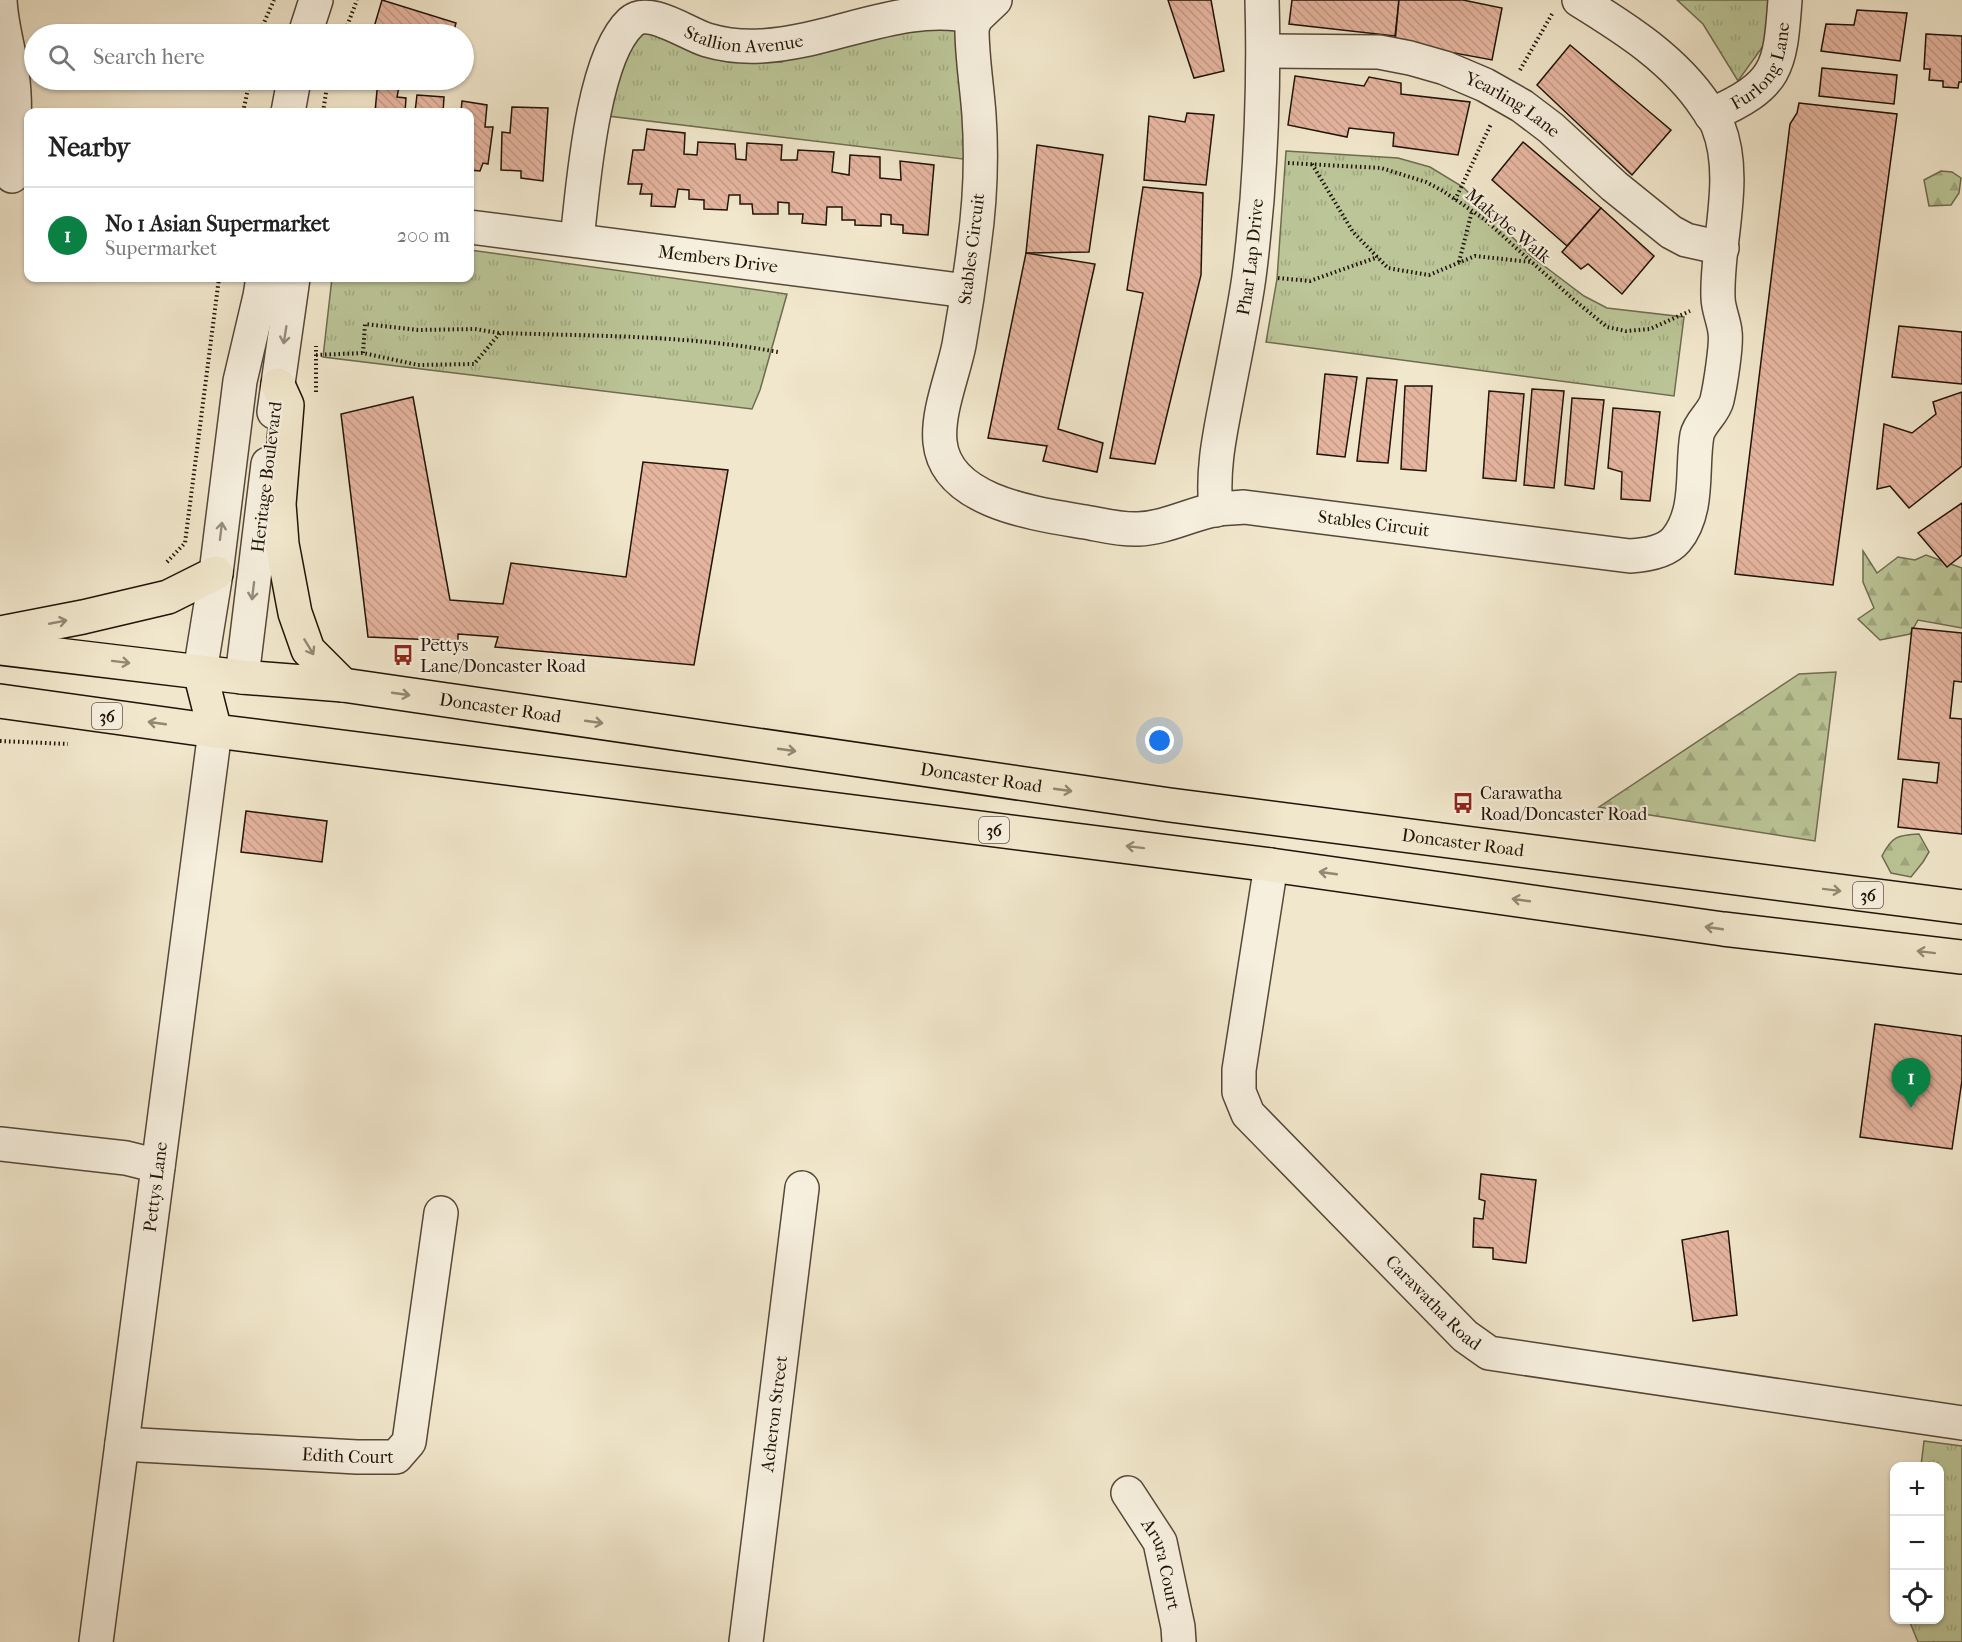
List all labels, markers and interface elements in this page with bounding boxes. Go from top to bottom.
street label: Stallion Avenue [681,21,805,57]
street label: Furlong Lane [1727,21,1794,114]
search box [24,24,474,90]
icon: search [45,41,78,74]
text: Search here [93,44,205,70]
street label: Yearling Lane [1461,67,1565,142]
text: Nearby [48,132,130,163]
street label: Makybe Walk [1461,184,1555,268]
street label: Stables Circuit [955,191,989,306]
street label: Phar Lap Drive [1232,197,1268,317]
text: No 1 Asian Supermarket [105,211,330,237]
text: 1 [64,224,71,247]
text: 200 m [397,224,450,247]
text: Supermarket [105,237,217,260]
street label: Members Drive [657,241,779,277]
one-way arrow [280,325,291,345]
street label: Heritage Boulevard [247,400,287,554]
street label: Stables Circuit [1317,506,1431,541]
one-way arrow [216,521,227,541]
one-way arrow [247,581,258,601]
one-way arrow [47,616,67,627]
place label: Pettys Lane/Doncaster Road [420,635,586,677]
one-way arrow [303,638,315,655]
bus stop icon: Pettys Lane/Doncaster Road [391,643,415,667]
one-way arrow [110,657,130,668]
one-way arrow [390,688,410,699]
street label: Doncaster Road [438,689,563,727]
road number: 36 [92,703,122,729]
one-way arrow [583,716,603,727]
one-way arrow [147,717,167,728]
your location [1145,726,1174,755]
one-way arrow [776,744,796,755]
street label: Doncaster Road [919,758,1044,797]
place label: Carawatha Road/Doncaster Road [1480,783,1648,825]
one-way arrow [1053,784,1072,795]
bus stop icon: Carawatha Road/Doncaster Road [1451,791,1475,815]
road number: 36 [979,817,1009,843]
street label: Doncaster Road [1401,824,1525,861]
one-way arrow [1125,842,1145,853]
one-way arrow [1319,867,1338,878]
road number: 36 [1853,882,1883,908]
one-way arrow [1822,885,1842,896]
one-way arrow [1512,895,1532,906]
one-way arrow [1705,922,1725,933]
one-way arrow [1916,947,1936,958]
pin: 1 [1892,1058,1930,1108]
street label: Pettys Lane [139,1140,172,1233]
street label: Carawatha Road [1381,1251,1486,1355]
street label: Acheron Street [756,1354,792,1474]
street label: Edith Court [301,1443,394,1468]
map controls [1890,1462,1944,1624]
button: + [1890,1462,1944,1516]
street label: Arura Court [1136,1514,1185,1612]
button: − [1890,1516,1944,1570]
button: locate [1890,1570,1944,1624]

